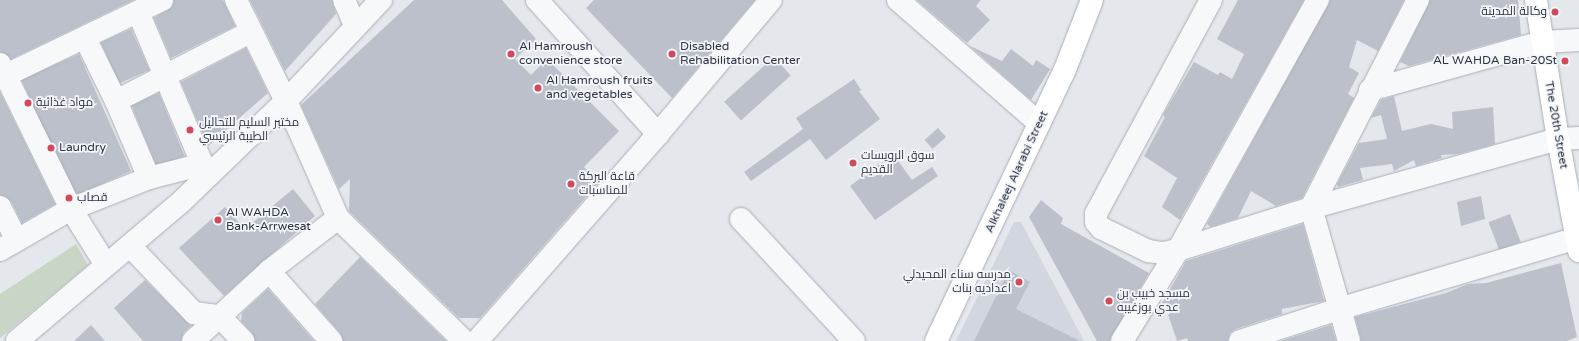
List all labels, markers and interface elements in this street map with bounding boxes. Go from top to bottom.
place label: وكالة المدينة [1481,5,1547,19]
marker: وكالة المدينة [1550,7,1560,17]
place label: Al Hamroush convenience store [519,40,622,68]
place label: Disabled Rehabilitation Center [680,40,800,68]
marker: Al Hamroush convenience store [506,49,516,59]
marker: Disabled Rehabilitation Center [667,49,677,59]
place label: AL WAHDA Ban-20St [1433,54,1557,68]
marker: AL WAHDA Ban-20St [1560,56,1570,66]
place label: Al Hamroush fruits and vegetables [546,74,653,102]
street label: The 20th Street [1541,80,1571,170]
marker: Al Hamroush fruits and vegetables [533,83,543,93]
place label: مواد غذائية [36,96,93,110]
marker: مواد غذائية [23,98,33,108]
street label: Alkhaleej Alarabi Street [982,109,1052,235]
place label: مختبر السليم للتحاليل الطيبة الرئيسي [199,116,299,144]
marker: مختبر السليم للتحاليل الطيبة الرئيسي [184,124,196,136]
place label: Laundry [59,141,106,155]
marker: Laundry [46,143,56,153]
place label: سوق الرويسات القديم [861,149,935,177]
marker: سوق الرويسات القديم [848,158,858,168]
place label: قاعة البركة للمناسبات [579,170,635,198]
marker: قاعة البركة للمناسبات [566,179,576,189]
place label: قصاب [77,191,108,205]
marker: قصاب [64,193,74,203]
place label: Al WAHDA Bank-Arrwesat [226,206,311,234]
marker: Al WAHDA Bank-Arrwesat [213,215,223,225]
place label: مدرسه سناء المحيدلي اعداديه بنات [903,268,1011,296]
marker: مدرسه سناء المحيدلي اعداديه بنات [1014,277,1024,287]
place label: مسجد خبيب بن عدي بوزغيبه [1117,287,1190,315]
marker: مسجد خبيب بن عدي بوزغيبه [1104,296,1114,306]

